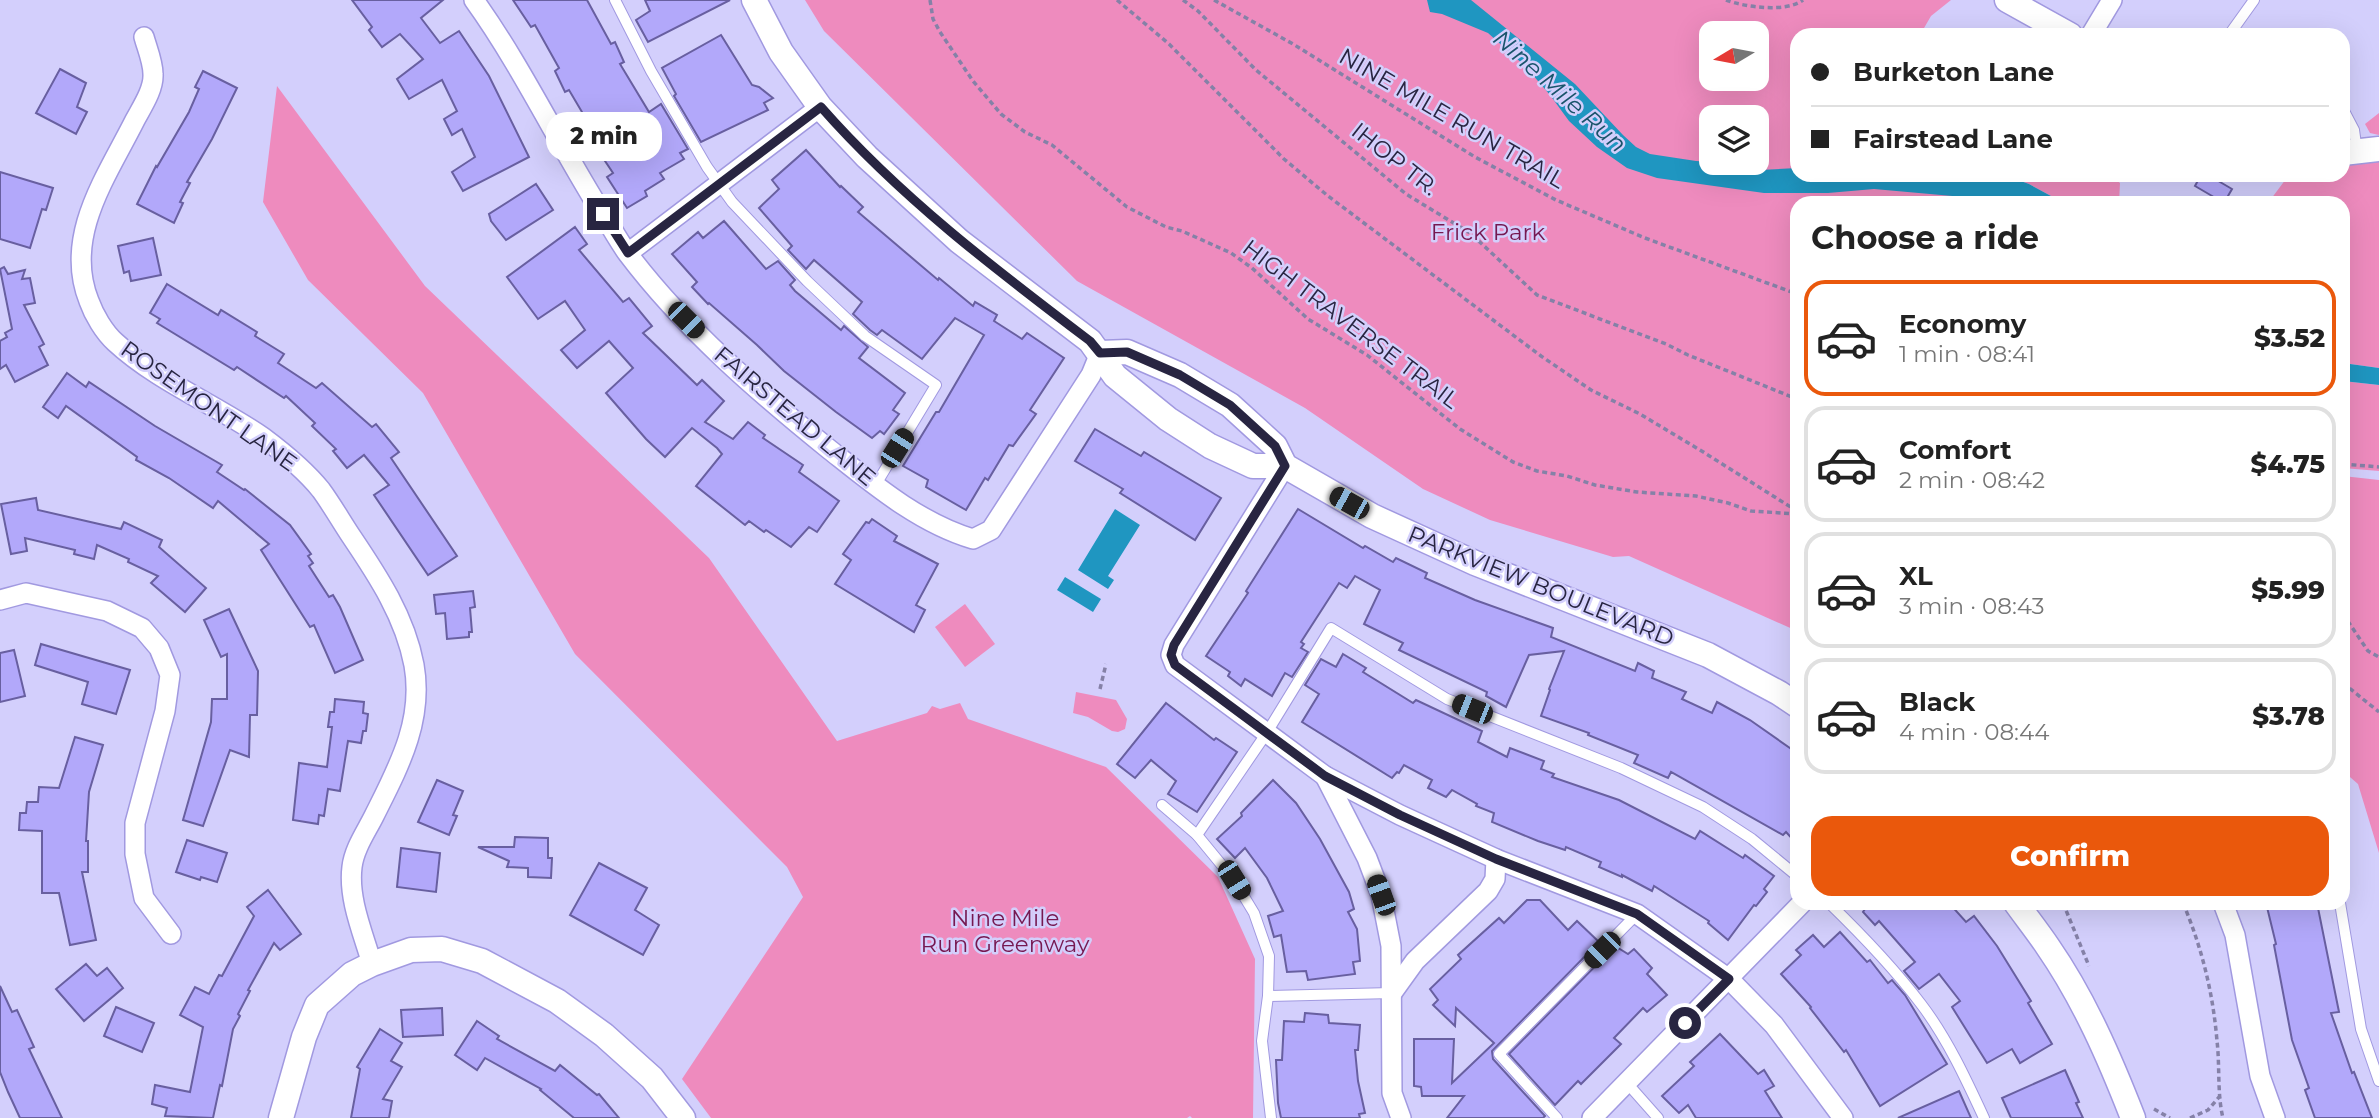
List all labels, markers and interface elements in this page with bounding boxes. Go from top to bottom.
north arrow [1699,21,1769,91]
map controls [1699,21,1769,175]
water label: Nine Mile Run [1487,24,1633,158]
street label: NINE MILE RUN TRAIL [1334,42,1570,194]
text: Burketon Lane [1853,56,2054,88]
button: layers [1699,105,1769,175]
callout: 2 min [545,113,661,162]
street label: IHOP TR. [1346,117,1444,201]
text: 2 min [570,122,638,150]
text: Fairstead Lane [1853,123,2053,155]
route end [587,198,619,230]
park label: Frick Park [1431,218,1546,246]
text: Choose a ride [1811,218,2039,257]
street label: HIGH TRAVERSE TRAIL [1237,233,1465,415]
car [664,298,709,342]
icon: car [1815,307,1878,370]
text: Economy [1899,308,2026,340]
text: $3.52 [2254,322,2325,354]
street label: ROSEMONT LANE [115,335,303,477]
street label: FAIRSTEAD LANE [709,340,881,492]
text: 1 min · 08:41 [1899,340,2035,368]
car [877,425,918,471]
icon: car [1815,433,1878,496]
text: Comfort [1899,434,2011,466]
text: $4.75 [2251,448,2325,480]
text: 2 min · 08:42 [1899,466,2045,494]
car [1326,484,1373,522]
street label: PARKVIEW BOULEVARD [1404,520,1678,652]
icon: car [1815,559,1878,622]
text: XL [1899,560,1933,592]
text: $5.99 [2251,574,2325,606]
text: 3 min · 08:43 [1899,592,2045,620]
icon: car [1815,685,1878,748]
text: Black [1899,686,1975,718]
car [1449,691,1496,727]
text: $3.78 [2252,700,2325,732]
text: 4 min · 08:44 [1899,718,2049,746]
button: Confirm [1811,816,2329,896]
car [1214,857,1255,903]
car [1364,872,1399,918]
park label: Nine Mile Run Greenway [921,904,1090,958]
car [1580,928,1625,972]
route start [1669,1007,1701,1039]

